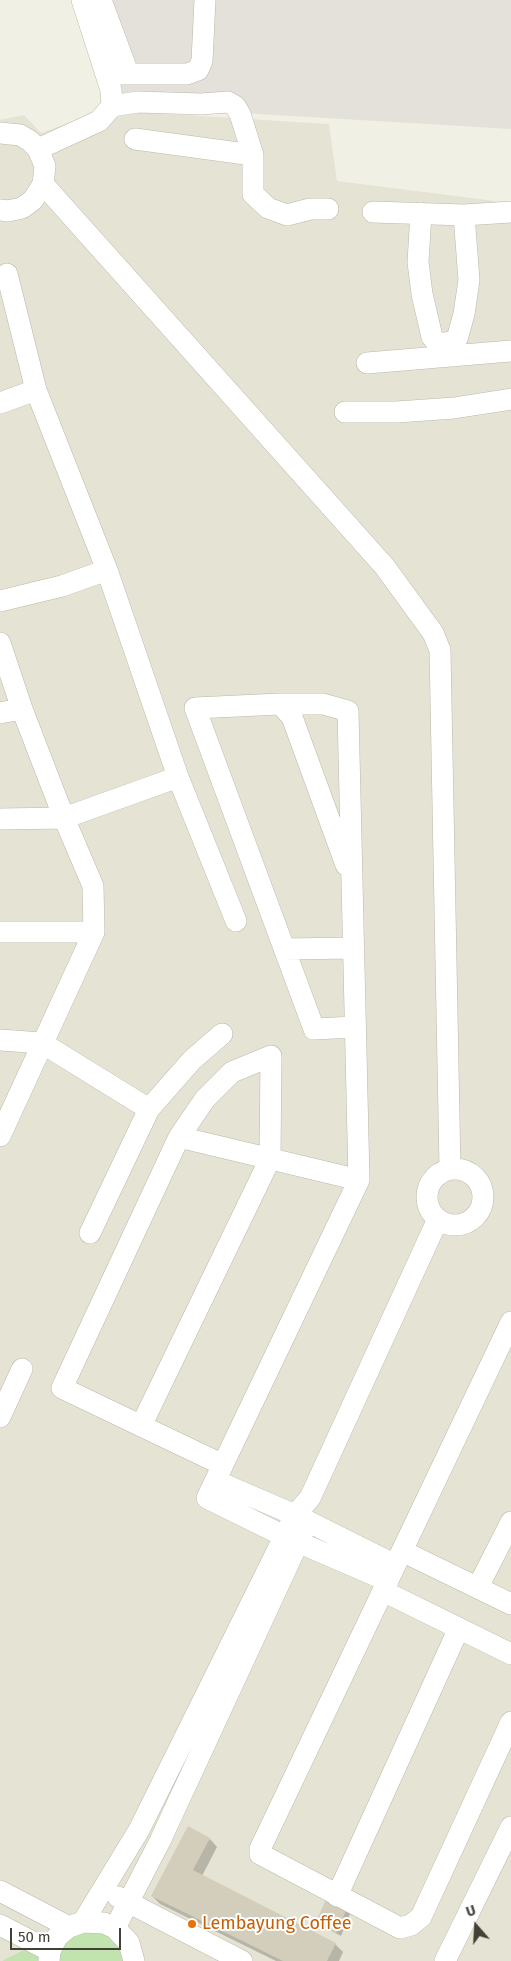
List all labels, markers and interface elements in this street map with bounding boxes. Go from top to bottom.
north arrow [451,1901,501,1951]
text: U [464,1902,478,1921]
place label: Lembayung Coffee [202,1913,352,1935]
scale bar [12,1918,124,1950]
marker: Lembayung Coffee [186,1918,198,1930]
text: 50 m [18,1928,51,1946]

